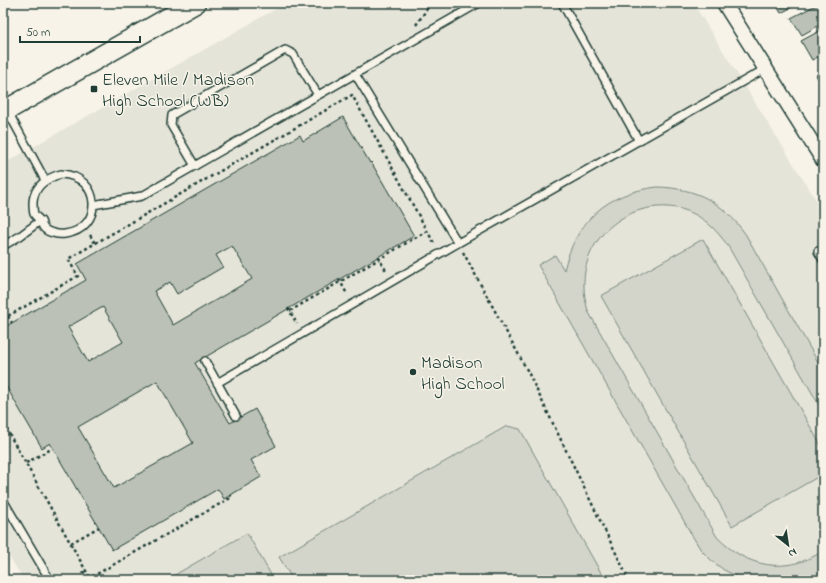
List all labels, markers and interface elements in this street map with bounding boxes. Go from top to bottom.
scale bar [20,18,140,44]
text: 50 m [26,24,50,42]
place label: Eleven Mile / Madison High School (WB) [102,68,254,116]
marker: Eleven Mile / Madison High School (WB) [89,84,99,94]
place label: Madison High School [421,351,504,399]
marker: Madison High School [408,367,418,377]
north arrow [768,525,808,565]
text: N [785,544,800,562]

